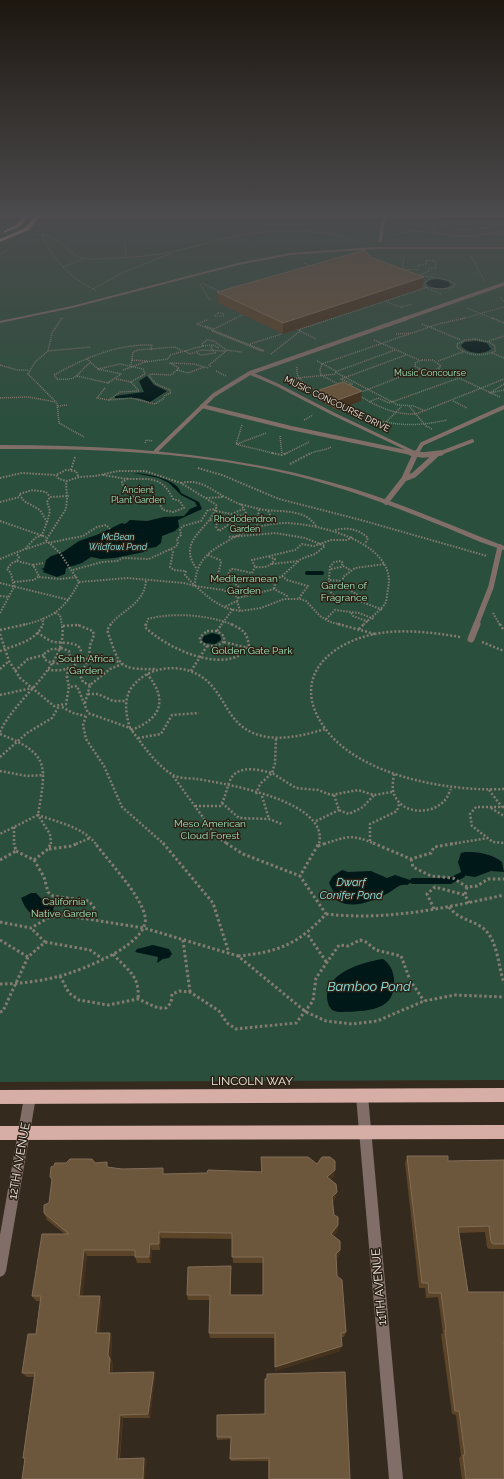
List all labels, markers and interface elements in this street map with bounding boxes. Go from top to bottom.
park label: Music Concourse [394,368,467,378]
street label: MUSIC CONCOURSE DRIVE [283,374,392,434]
park label: Ancient Plant Garden [111,485,165,505]
park label: Rhododendron Garden [214,514,276,534]
water label: McBean Wildfowl Pond [89,532,148,552]
park label: Mediterranean Garden [210,573,278,596]
park label: Garden of Fragrance [321,580,368,603]
park label: Golden Gate Park [212,645,293,656]
park label: South Africa Garden [58,653,114,676]
park label: Meso American Cloud Forest [174,818,246,841]
water label: Dwarf Conifer Pond [319,876,383,902]
park label: California Native Garden [31,896,97,919]
water label: Bamboo Pond [327,979,411,994]
street label: LINCOLN WAY [211,1074,293,1088]
street label: 12TH AVENUE [5,1121,33,1201]
street label: 11TH AVENUE [369,1248,389,1326]

